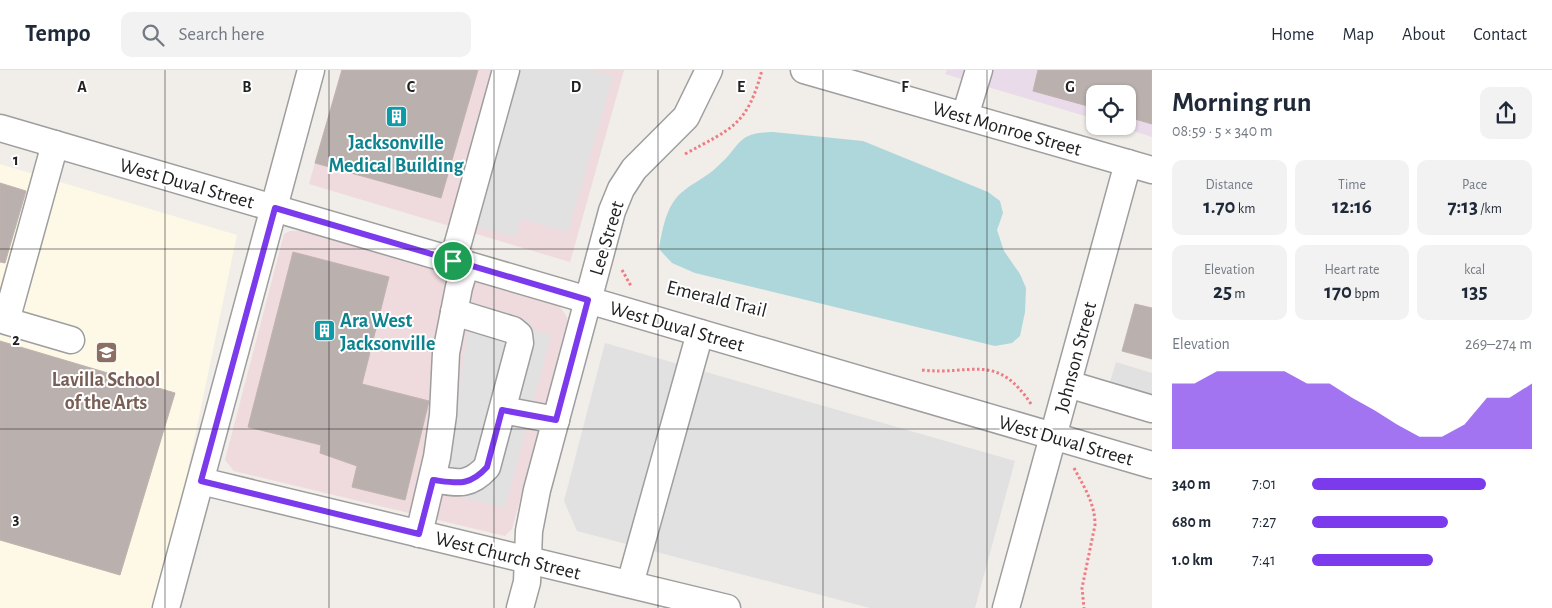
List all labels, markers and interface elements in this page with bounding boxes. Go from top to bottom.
search box [121,12,471,57]
icon: search [139,21,167,49]
text: Tempo [25,22,91,46]
text: Search here [179,25,264,44]
text: Home [1271,26,1314,44]
text: Map [1342,26,1374,44]
text: About [1402,26,1445,44]
text: Contact [1473,26,1527,44]
text: A [77,79,87,95]
text: B [242,79,252,95]
text: C [407,79,416,95]
text: D [571,79,582,95]
text: E [737,79,745,95]
text: F [901,79,909,95]
text: G [1065,79,1075,95]
map controls [1086,85,1136,135]
button: locate [1086,85,1136,135]
button: share [1480,87,1532,139]
text: Morning run [1172,89,1312,117]
street label: West Monroe Street [930,98,1084,160]
building icon: Jacksonville Medical Building [384,104,408,128]
text: 08:59 · 5 × 340 m [1172,123,1273,139]
place label: Jacksonville Medical Building [328,133,465,176]
text: 1 [13,152,19,168]
street label: West Duval Street [117,155,257,213]
text: Distance [1206,178,1253,192]
text: Time [1338,178,1366,192]
text: Pace [1462,178,1487,192]
text: 1.70 [1203,196,1236,217]
text: 12:16 [1332,196,1372,217]
text: 7:13 [1447,196,1478,217]
street label: Lee Street [586,198,628,278]
text: km [1236,202,1255,216]
text: /km [1478,202,1502,216]
pin [432,240,474,282]
icon: arrive [439,247,467,275]
text: Elevation [1204,263,1255,277]
text: Heart rate [1325,263,1379,277]
text: kcal [1464,263,1485,277]
street label: Emerald Trail [665,277,769,321]
text: 25 [1213,281,1232,302]
text: 170 [1324,281,1352,302]
text: 135 [1462,281,1488,302]
text: m [1232,287,1246,301]
text: bpm [1352,287,1380,301]
street label: West Duval Street [607,298,747,356]
street label: Johnson Street [1052,299,1101,415]
place label: Ara West Jacksonville [340,311,435,354]
building icon: Ara West Jacksonville [312,319,336,343]
text: 2 [12,332,20,348]
text: Elevation [1172,336,1230,352]
text: 269–274 m [1465,336,1532,352]
school or university icon: Lavilla School of the Arts [94,341,118,365]
place label: Lavilla School of the Arts [52,370,160,413]
street label: West Duval Street [996,412,1136,470]
text: 340 m [1172,476,1211,492]
text: 7:01 [1252,476,1276,492]
text: 3 [13,511,20,527]
text: 680 m [1172,514,1211,530]
text: 7:27 [1252,514,1276,530]
street label: West Church Street [433,528,583,584]
text: 1.0 km [1172,552,1213,568]
text: 7:41 [1252,552,1276,568]

